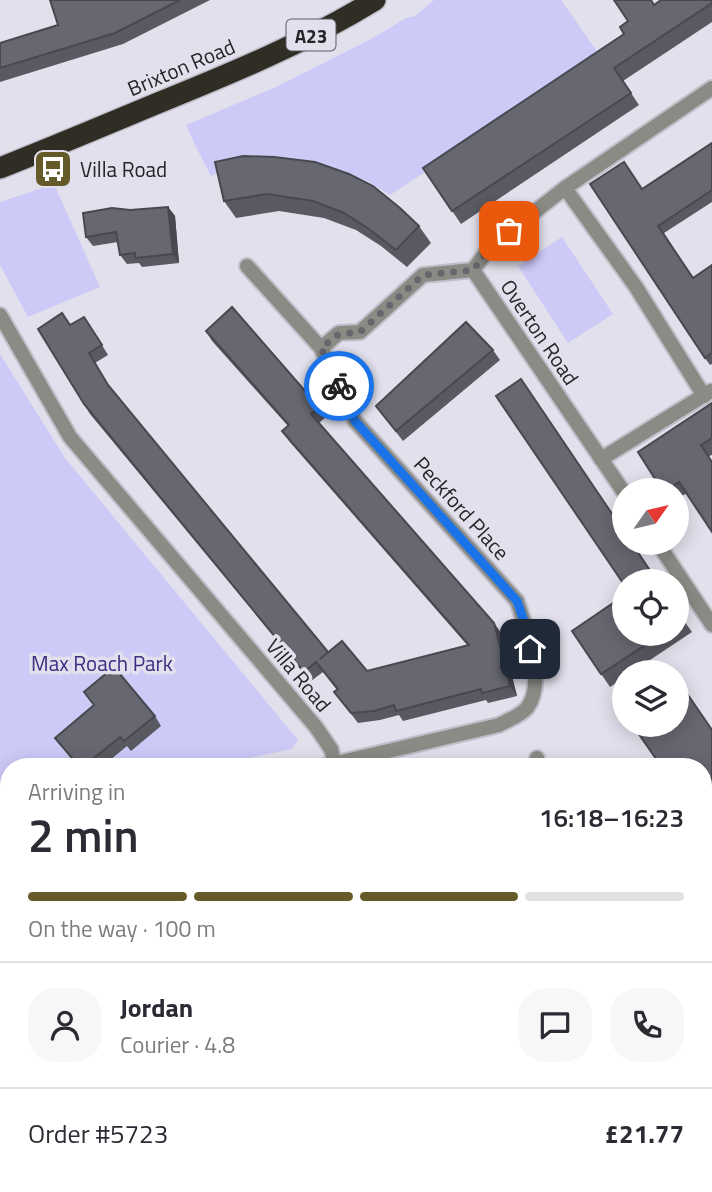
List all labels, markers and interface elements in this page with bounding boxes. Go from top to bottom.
road number: A23 [286,20,336,50]
street label: Brixton Road [122,30,240,104]
bus stop icon: Villa Road [32,148,74,190]
place label: Villa Road [80,153,167,185]
pin [479,201,539,261]
icon: bag [490,212,528,250]
street label: Overton Road [493,273,587,391]
courier [304,351,374,421]
icon: bike [320,367,358,405]
street label: Peckford Place [407,449,517,567]
north arrow [612,478,690,555]
map controls [612,478,689,737]
button: locate [612,569,689,646]
pin [500,619,560,679]
icon: home [511,630,549,668]
street label: Villa Road [259,631,339,719]
park label: Max Roach Park [31,647,173,679]
button: layers [612,660,689,737]
text: Arriving in [28,774,125,809]
text: 16:18–16:23 [539,798,684,837]
text: 2 min [28,800,139,870]
text: On the way · 100 m [28,911,216,946]
button: person [28,988,102,1062]
text: Jordan [120,988,193,1027]
button: chat [518,988,592,1062]
button: phone [610,988,684,1062]
text: Courier · 4.8 [120,1027,235,1062]
text: Order #5723 [28,1114,168,1153]
text: £21.77 [605,1114,684,1153]

